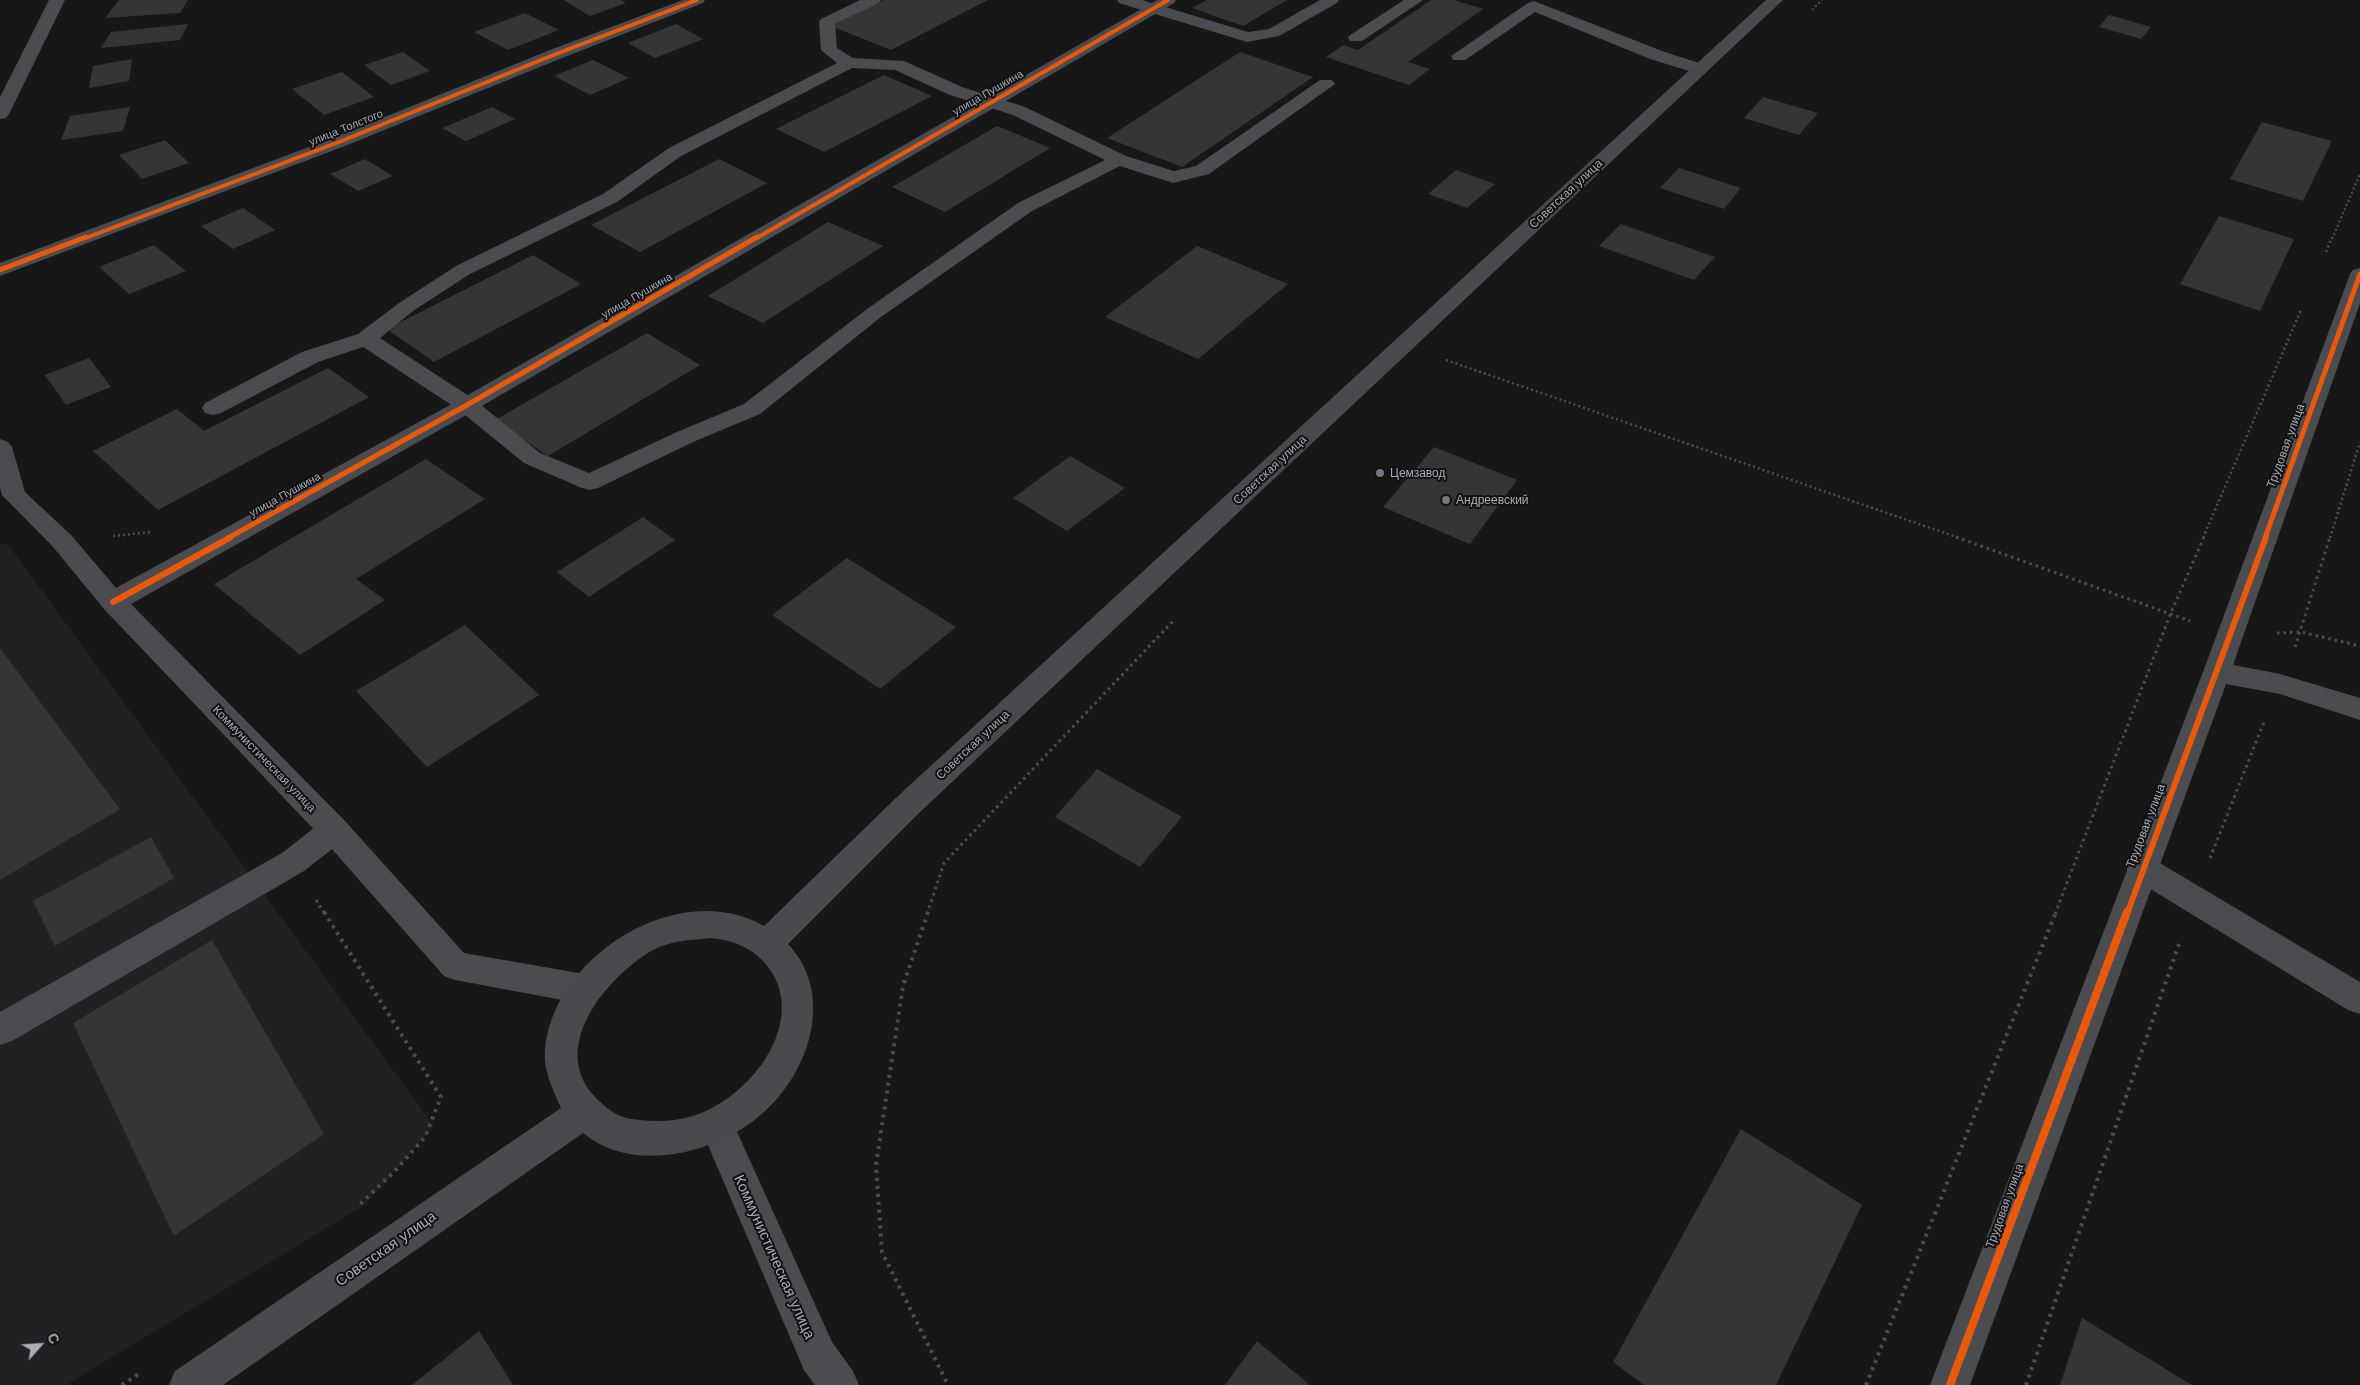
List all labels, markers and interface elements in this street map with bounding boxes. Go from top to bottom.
street label: улица Пушкина [950,67,1026,119]
street label: улица Толстого [307,107,385,149]
street label: Советская улица [1526,156,1606,232]
street label: улица Пушкина [599,270,675,322]
street label: Трудовая улица [2264,402,2308,490]
street label: Советская улица [1230,432,1310,508]
place label: Цемзавод [1390,466,1445,480]
marker: Цемзавод [1374,467,1386,479]
street label: улица Пушкина [247,470,323,520]
place label: Андреевский [1456,493,1529,507]
marker: Андреевский [1440,494,1452,506]
street label: Коммунистическая улица [209,703,319,815]
street label: Советская улица [933,707,1013,783]
street label: Трудовая улица [2123,782,2169,870]
street label: Трудовая улица [1983,1162,2027,1250]
street label: Коммунистическая улица [730,1172,818,1342]
street label: Советская улица [332,1208,440,1290]
north arrow [15,1320,65,1370]
text: С [44,1330,63,1346]

